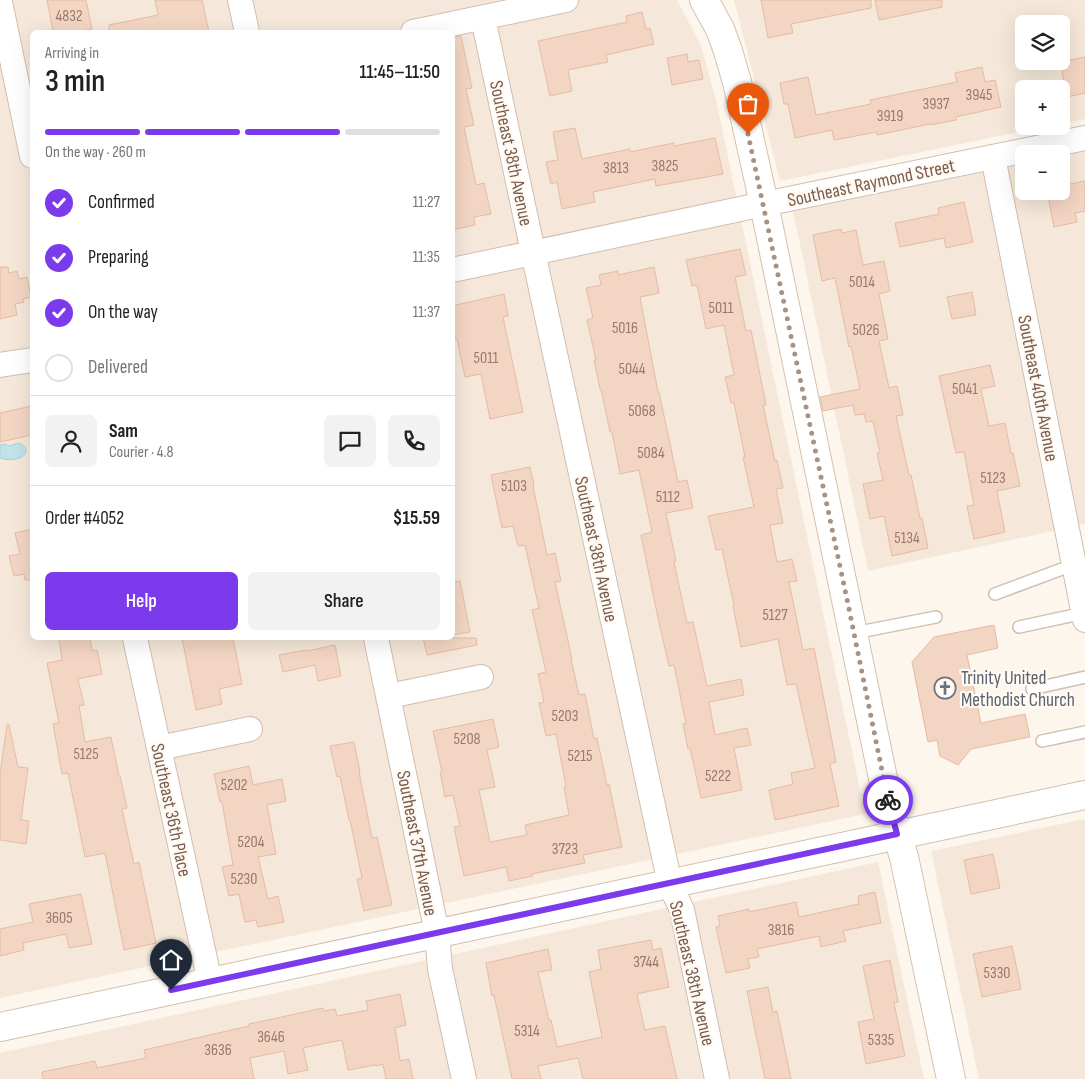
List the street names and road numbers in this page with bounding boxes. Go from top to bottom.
street label: Southeast 38th Avenue [484,78,537,228]
street label: Southeast Raymond Street [785,154,957,212]
street label: Southeast 40th Avenue [1012,313,1063,463]
street label: Southeast 38th Avenue [569,474,622,624]
street label: Southeast 36th Place [145,742,196,879]
street label: Southeast 37th Avenue [391,769,442,918]
street label: Southeast 38th Avenue [664,899,719,1048]

